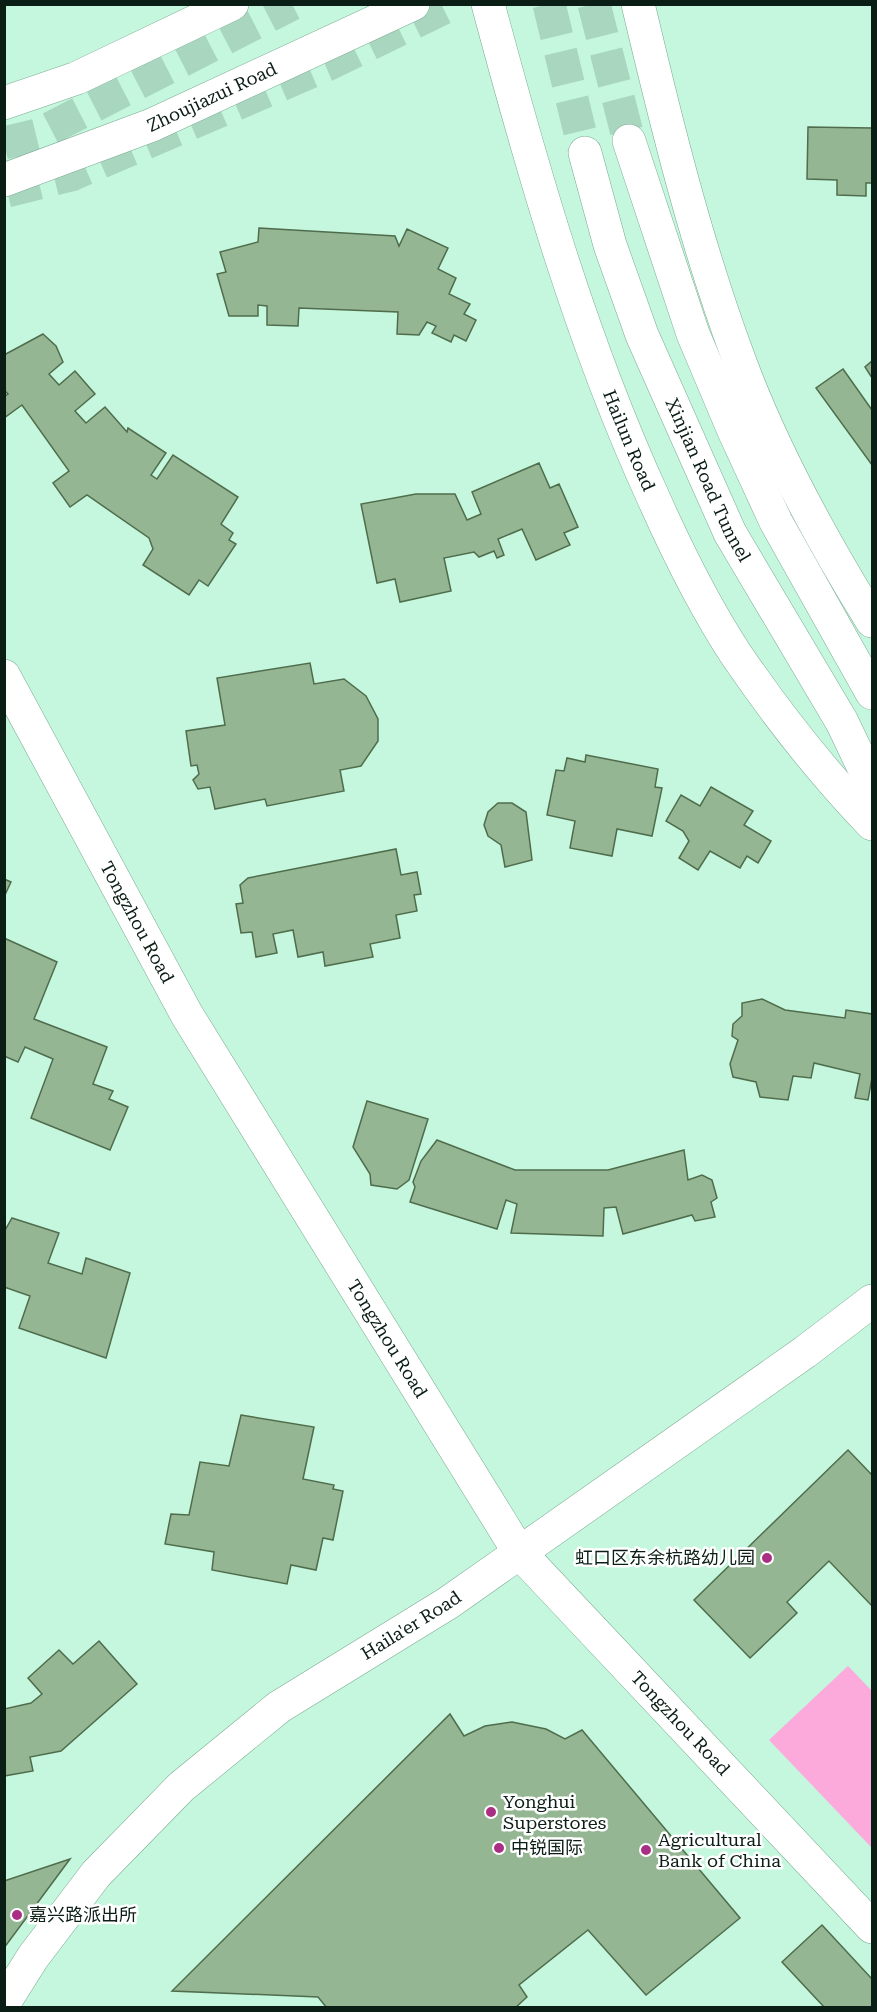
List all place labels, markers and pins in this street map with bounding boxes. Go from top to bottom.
place label: 虹口区东余杭路幼儿园 [575,1547,755,1568]
marker: 虹口区东余杭路幼儿园 [760,1551,774,1565]
place label: Yonghui Superstores [503,1791,606,1833]
marker: Yonghui Superstores [484,1805,498,1819]
place label: Agricultural Bank of China [658,1829,781,1871]
place label: 中锐国际 [511,1837,583,1858]
marker: 中锐国际 [492,1841,506,1855]
marker: Agricultural Bank of China [639,1843,653,1857]
place label: 嘉兴路派出所 [29,1904,137,1925]
marker: 嘉兴路派出所 [10,1908,24,1922]

